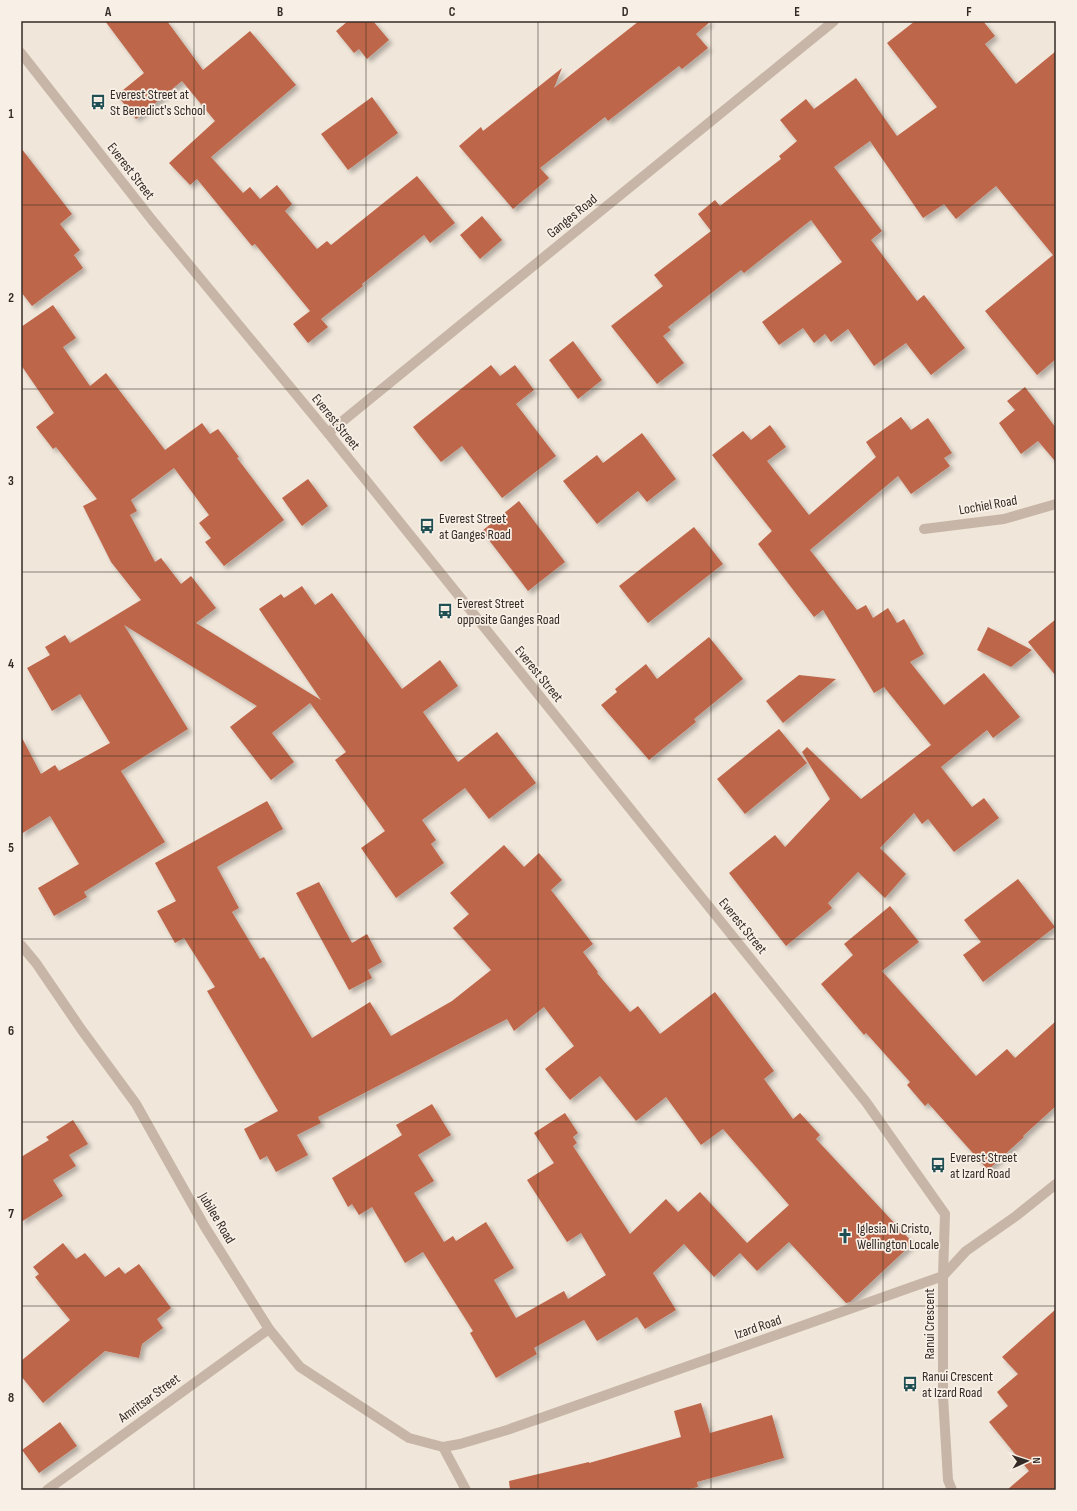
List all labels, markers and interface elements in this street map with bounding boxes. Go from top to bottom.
text: A [104,4,112,20]
text: B [277,4,283,20]
text: C [449,4,456,20]
text: D [622,4,629,20]
text: E [794,4,800,20]
text: F [966,4,972,20]
place label: Everest Street at St Benedict's School [110,86,205,119]
bus stop icon: Everest Street at St Benedict's School [89,93,107,111]
text: 1 [8,106,14,122]
street label: Everest Street [104,139,158,203]
street label: Ganges Road [543,190,601,242]
text: 2 [8,290,14,306]
street label: Everest Street [308,391,364,453]
text: 3 [8,473,14,489]
street label: Lochiel Road [958,491,1019,518]
place label: Everest Street at Ganges Road [439,510,511,543]
bus stop icon: Everest Street at Ganges Road [418,517,436,535]
place label: Everest Street opposite Ganges Road [457,595,560,628]
bus stop icon: Everest Street opposite Ganges Road [436,602,454,620]
street label: Everest Street [511,643,567,705]
text: 4 [8,656,14,672]
text: 5 [8,840,14,856]
street label: Everest Street [715,895,771,957]
text: 6 [8,1023,14,1039]
place label: Everest Street at Izard Road [950,1149,1017,1182]
bus stop icon: Everest Street at Izard Road [929,1156,947,1174]
street label: Jubilee Road [195,1189,239,1247]
text: 7 [8,1206,14,1222]
place label: Iglesia Ni Cristo, Wellington Locale [857,1220,939,1253]
church icon: Iglesia Ni Cristo, Wellington Locale [836,1227,854,1245]
street label: Ranui Crescent [921,1288,938,1360]
street label: Izard Road [732,1311,784,1343]
place label: Ranui Crescent at Izard Road [922,1368,993,1401]
street label: Amritsar Street [114,1370,183,1427]
bus stop icon: Ranui Crescent at Izard Road [901,1375,919,1393]
text: 8 [8,1390,14,1406]
north arrow [1007,1441,1047,1481]
text: N [1030,1457,1043,1464]

